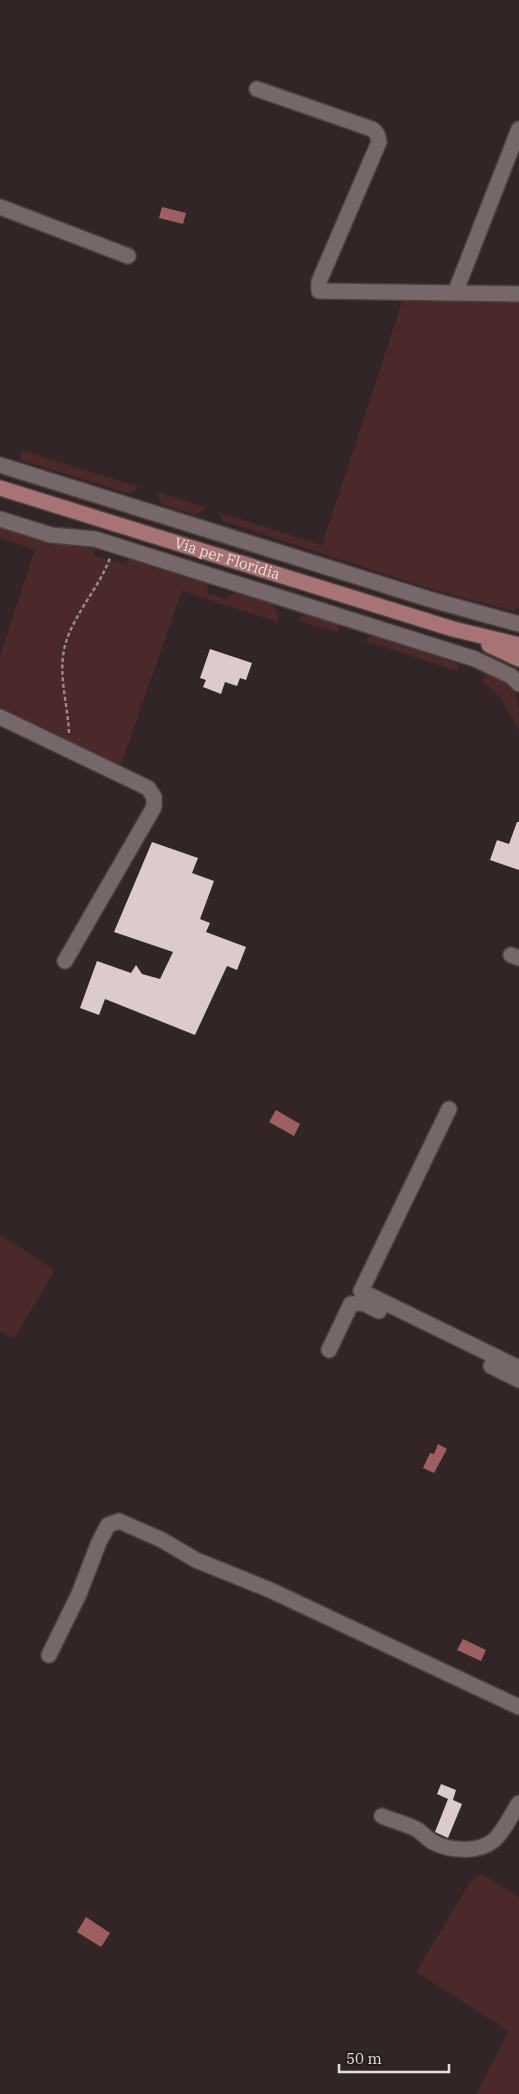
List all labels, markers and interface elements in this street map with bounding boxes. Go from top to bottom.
street label: Via per Floridia [172,533,282,584]
scale bar [339,2042,449,2074]
text: 50 m [346,2049,382,2068]

